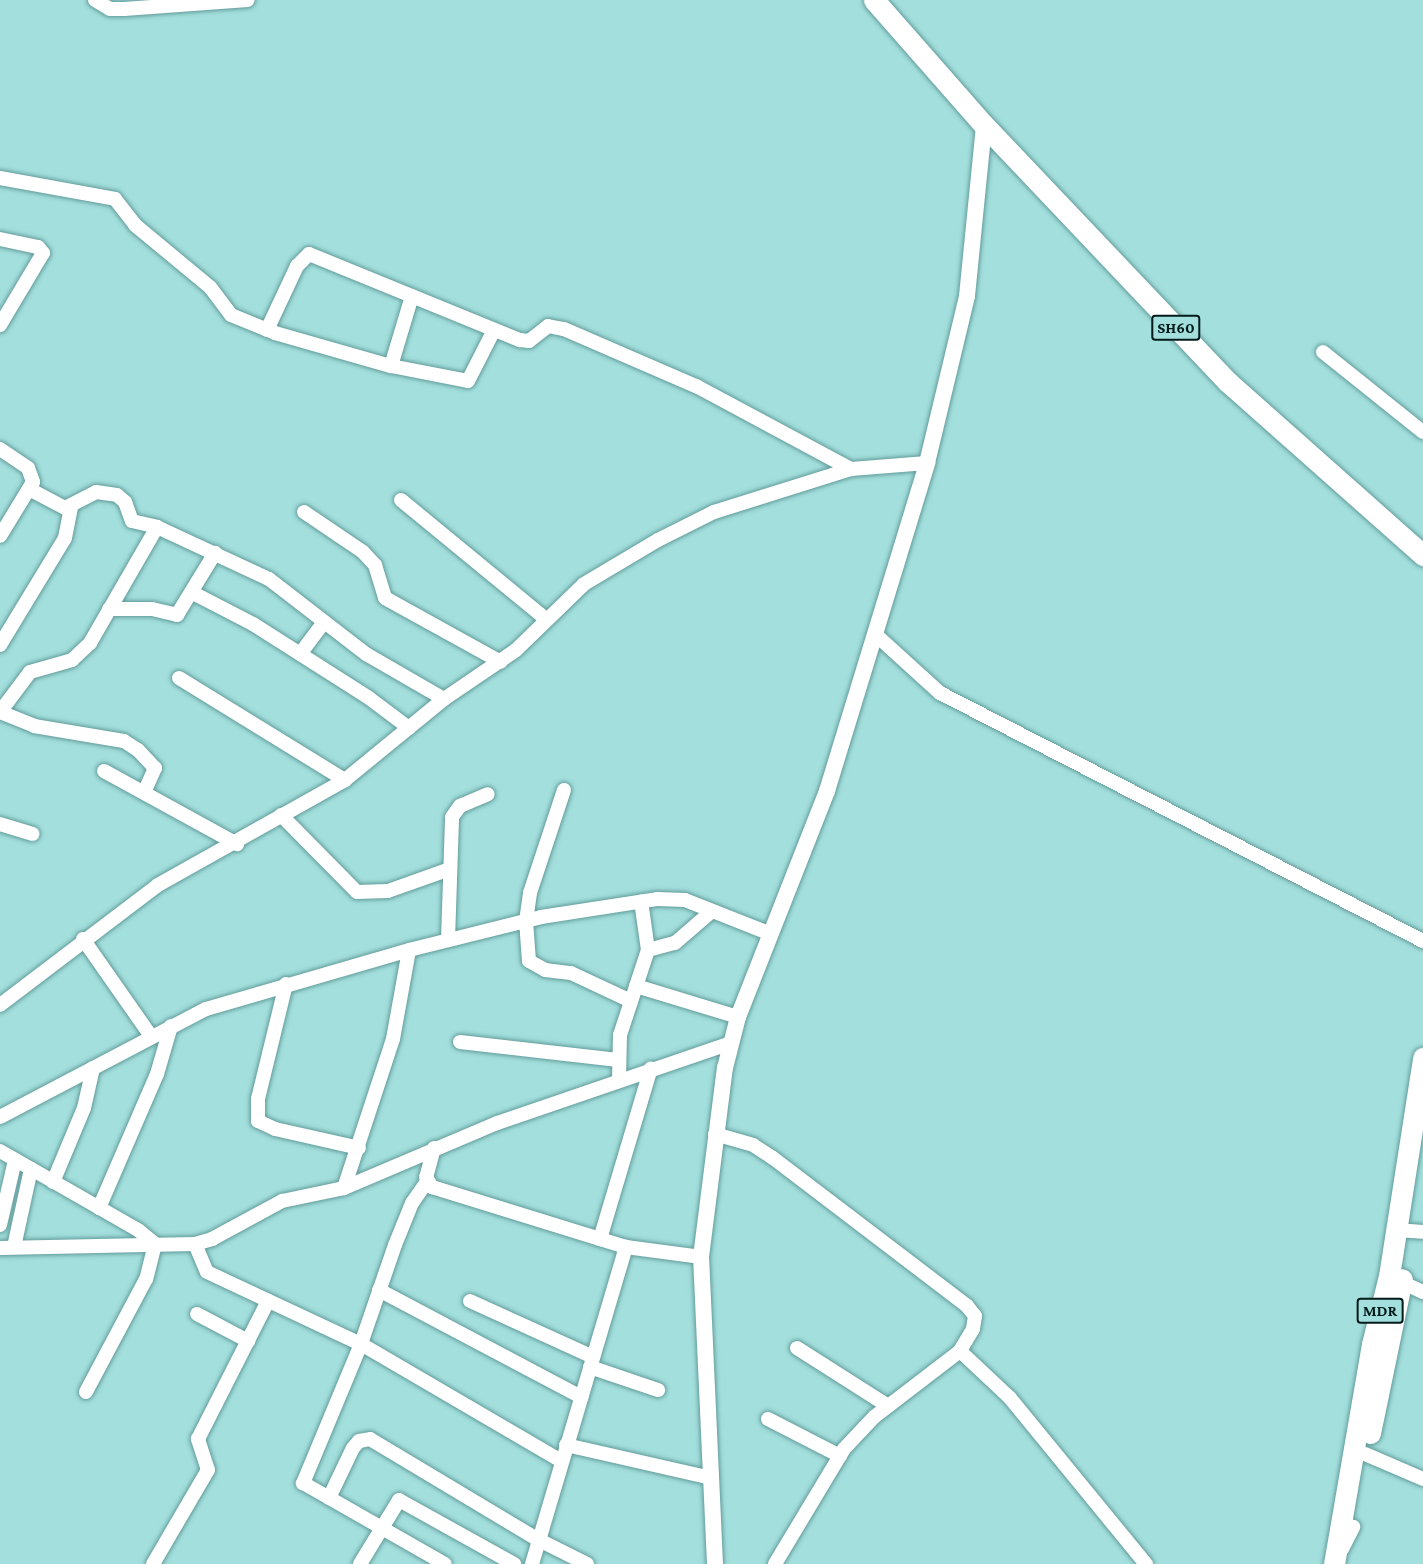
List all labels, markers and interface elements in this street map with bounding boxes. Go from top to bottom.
road number: SH60 [1150,315,1202,341]
road number: MDR [1356,1298,1404,1324]

